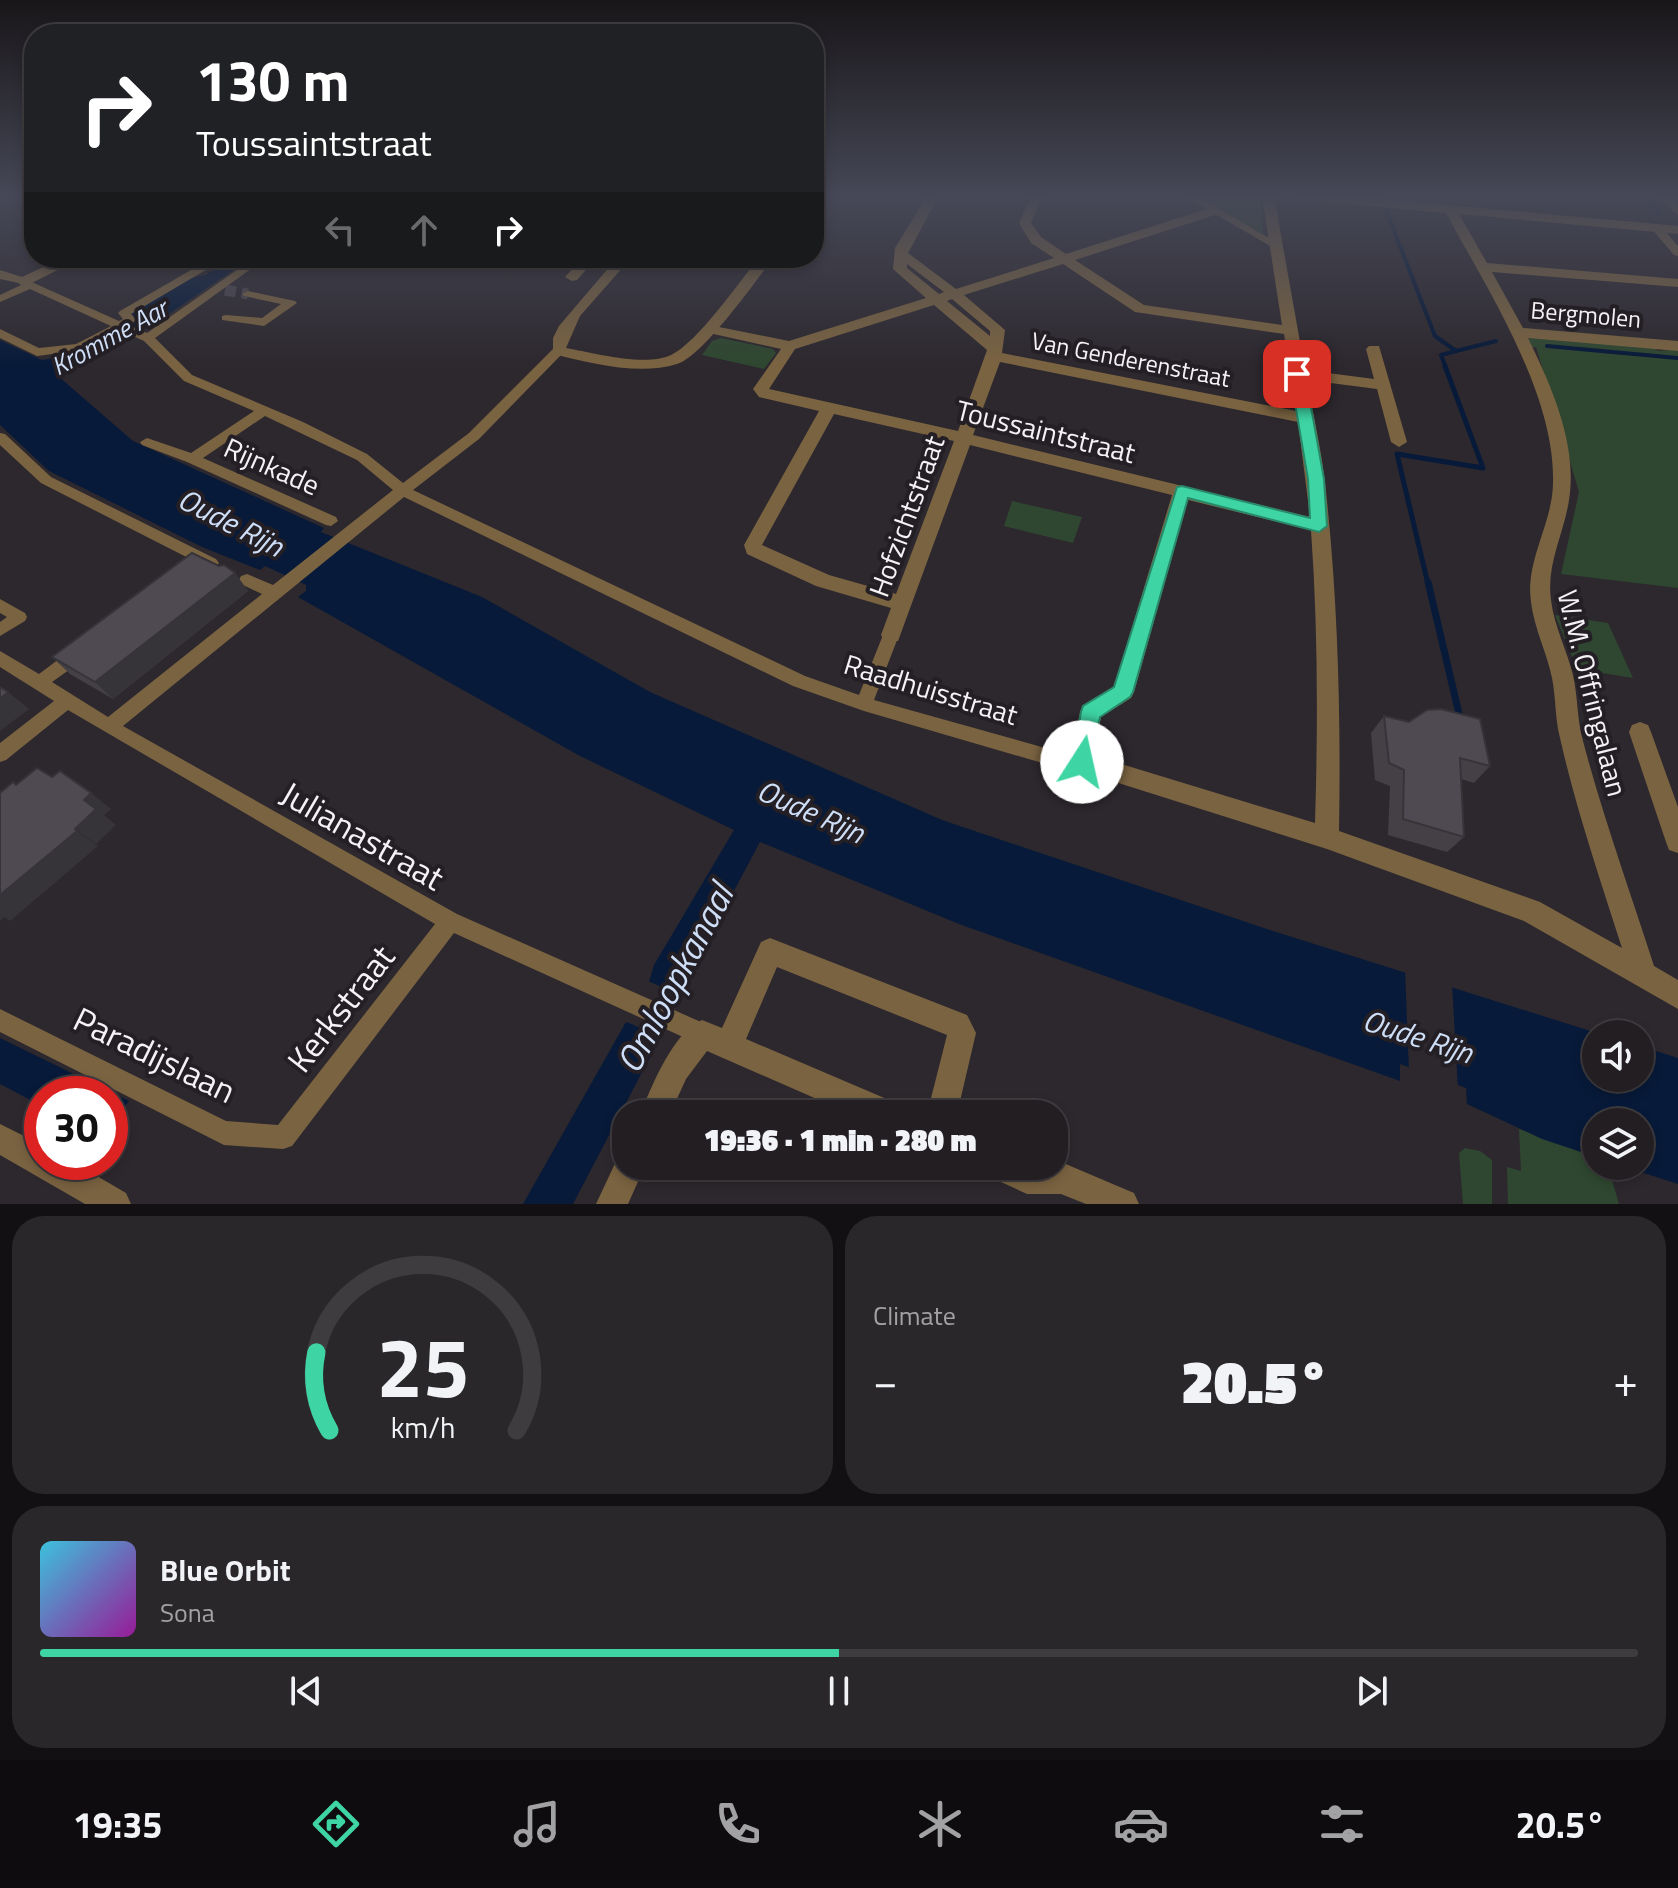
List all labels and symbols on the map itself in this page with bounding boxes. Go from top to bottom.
water label: Kromme Aar [44,288,177,385]
street label: Bergmolen [1529,291,1643,337]
street label: Van Genderenstraat [1029,322,1234,396]
pin [1263,340,1331,408]
street label: Toussaintstraat [952,388,1140,474]
street label: Rijnkade [217,426,327,506]
street label: Hofzichtstraat [857,429,955,603]
water label: Oude Rijn [170,476,293,569]
street label: W.M. Offringalaan [1547,585,1639,801]
street label: Raadhuisstraat [839,642,1023,736]
position arrow [1040,720,1124,804]
street label: Julianastraat [272,767,454,903]
water label: Oude Rijn [750,767,873,856]
water label: Omloopkanaal [601,870,749,1082]
street label: Kerkstraat [273,933,407,1083]
street label: Paradijslaan [65,992,245,1116]
water label: Oude Rijn [1357,997,1480,1076]
speed limit sign: 30 [24,1076,128,1180]

